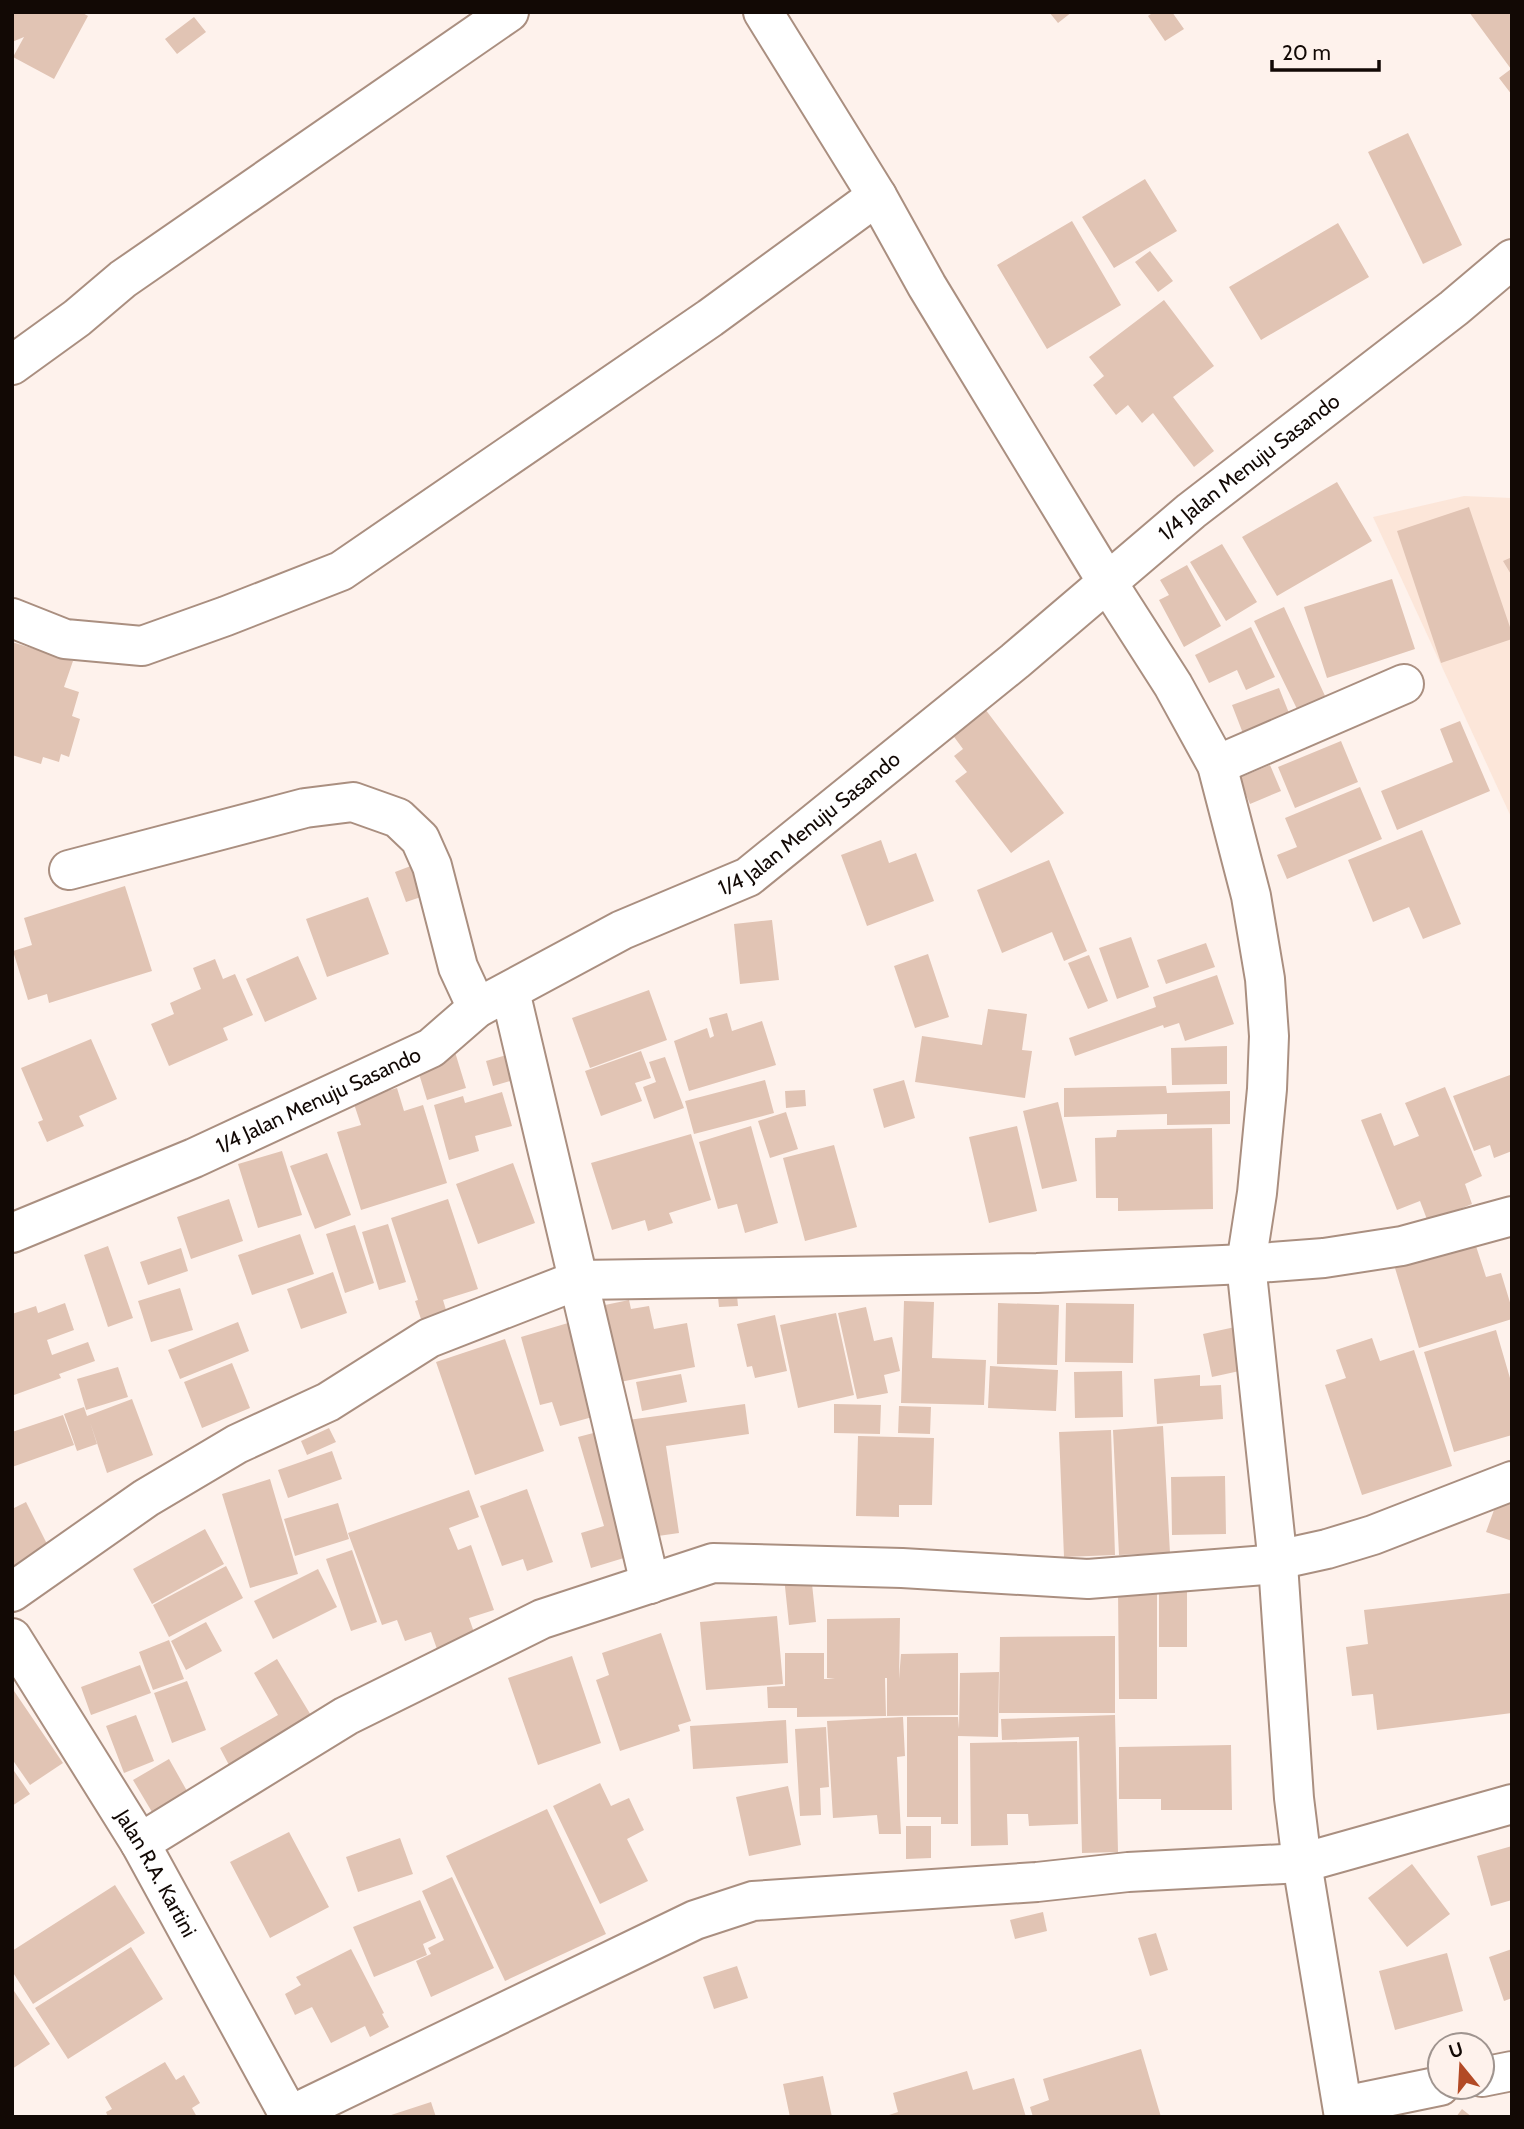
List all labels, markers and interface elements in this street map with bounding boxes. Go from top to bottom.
scale bar [1272,28,1379,72]
text: 20 m [1282,40,1331,65]
street label: 1/4 Jalan Menuju Sasando [1153,388,1344,545]
street label: 1/4 Jalan Menuju Sasando [714,746,905,900]
street label: 1/4 Jalan Menuju Sasando [212,1041,425,1158]
street label: Jalan R.A. Kartini [110,1804,202,1941]
north arrow [1426,2031,1496,2101]
text: U [1446,2037,1466,2063]

